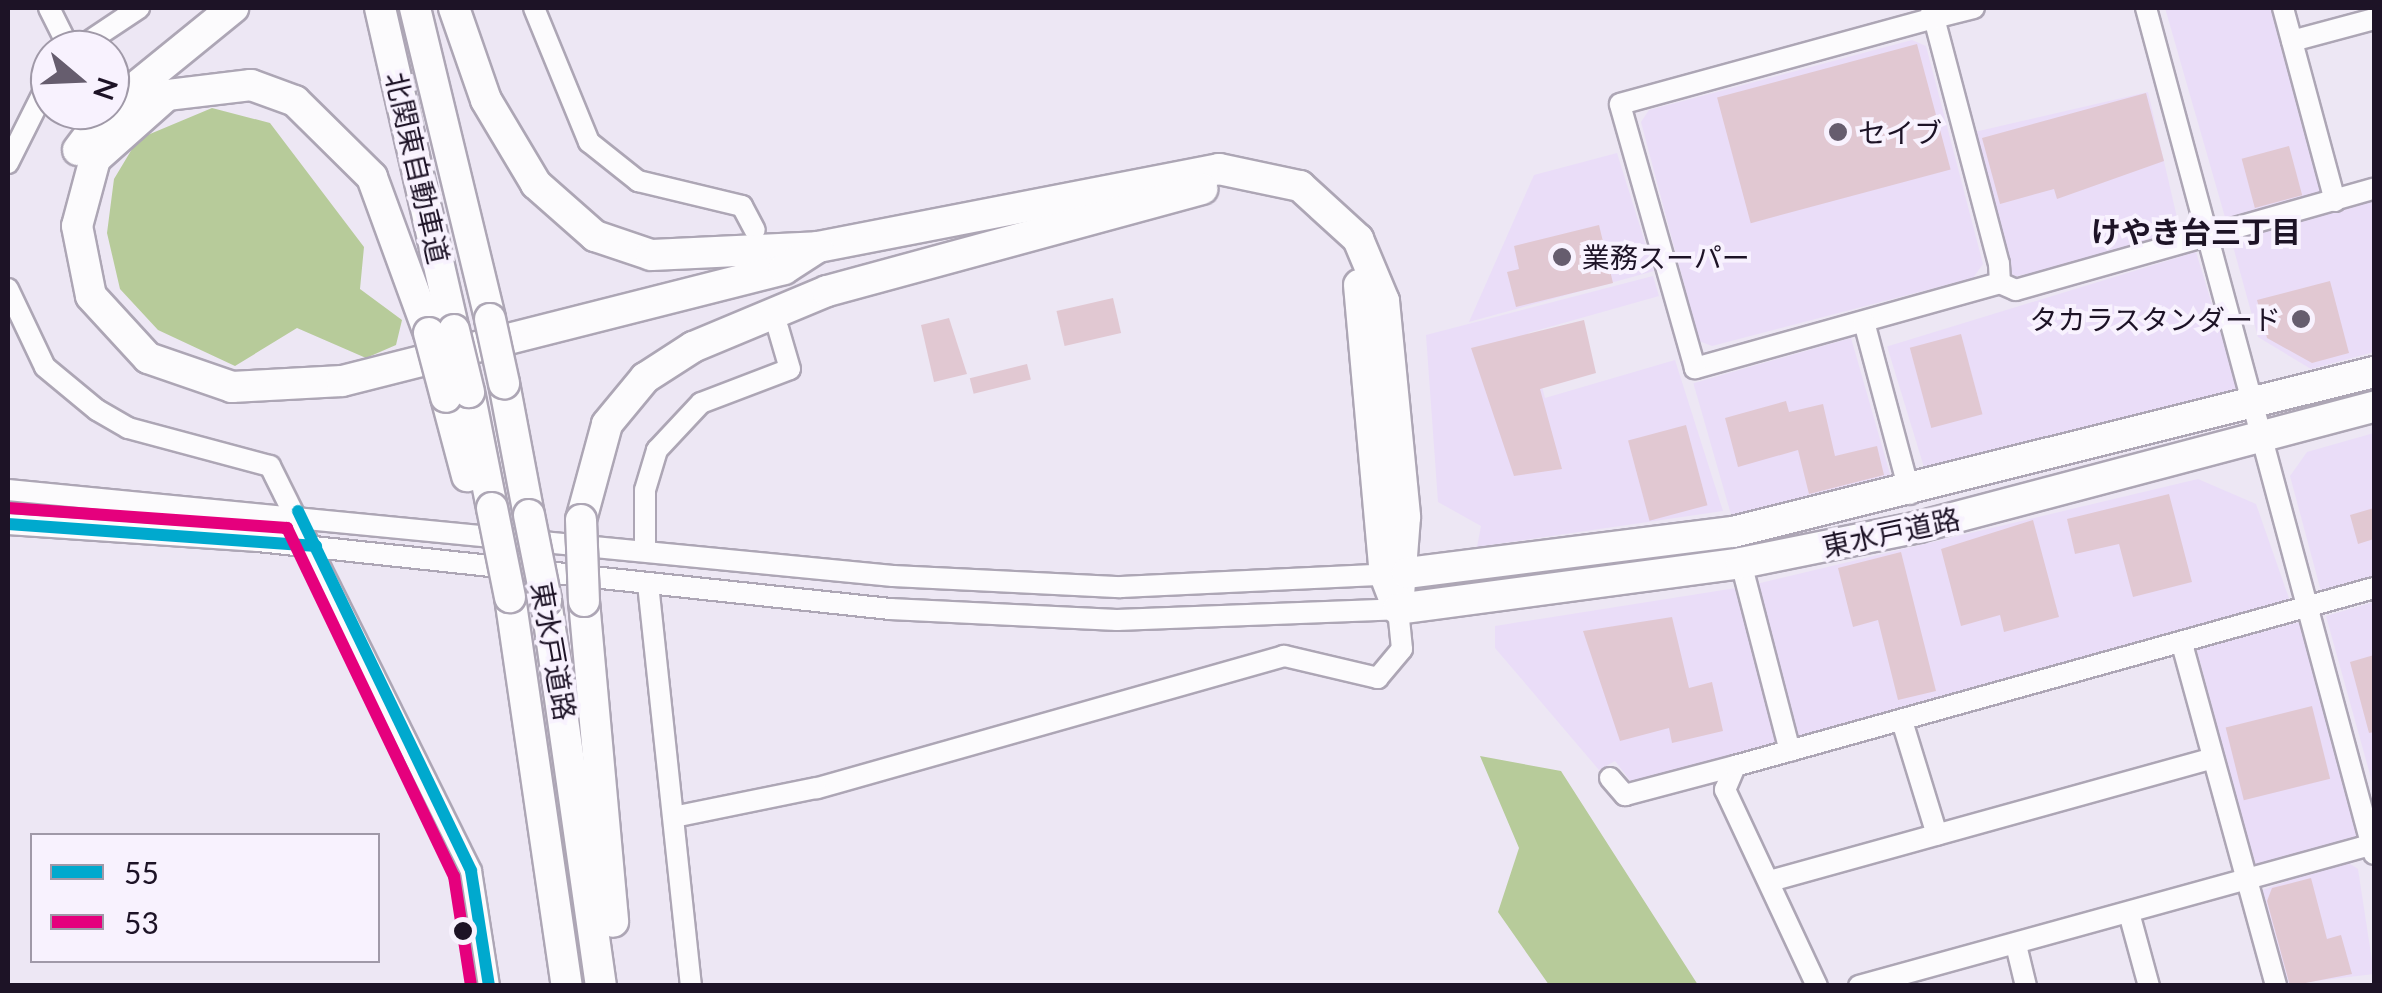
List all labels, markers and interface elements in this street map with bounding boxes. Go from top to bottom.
north arrow [30,30,130,130]
street label: 北関東自動車道 [380,69,456,267]
text: N [87,73,126,105]
place label: セイブ [1858,115,1942,149]
marker: セイブ [1827,121,1849,143]
district label: けやき台三丁目 [2091,213,2301,249]
place label: 業務スーパー [1582,240,1750,274]
marker: 業務スーパー [1551,246,1573,268]
place label: タカラスタンダード [2029,302,2281,336]
marker: タカラスタンダード [2290,308,2312,330]
street label: 東水戸道路 [1819,501,1963,563]
street label: 東水戸道路 [525,579,583,723]
legend [30,833,380,963]
text: 55 [124,854,159,890]
text: 53 [124,904,159,940]
unlabelled marker [453,921,473,941]

